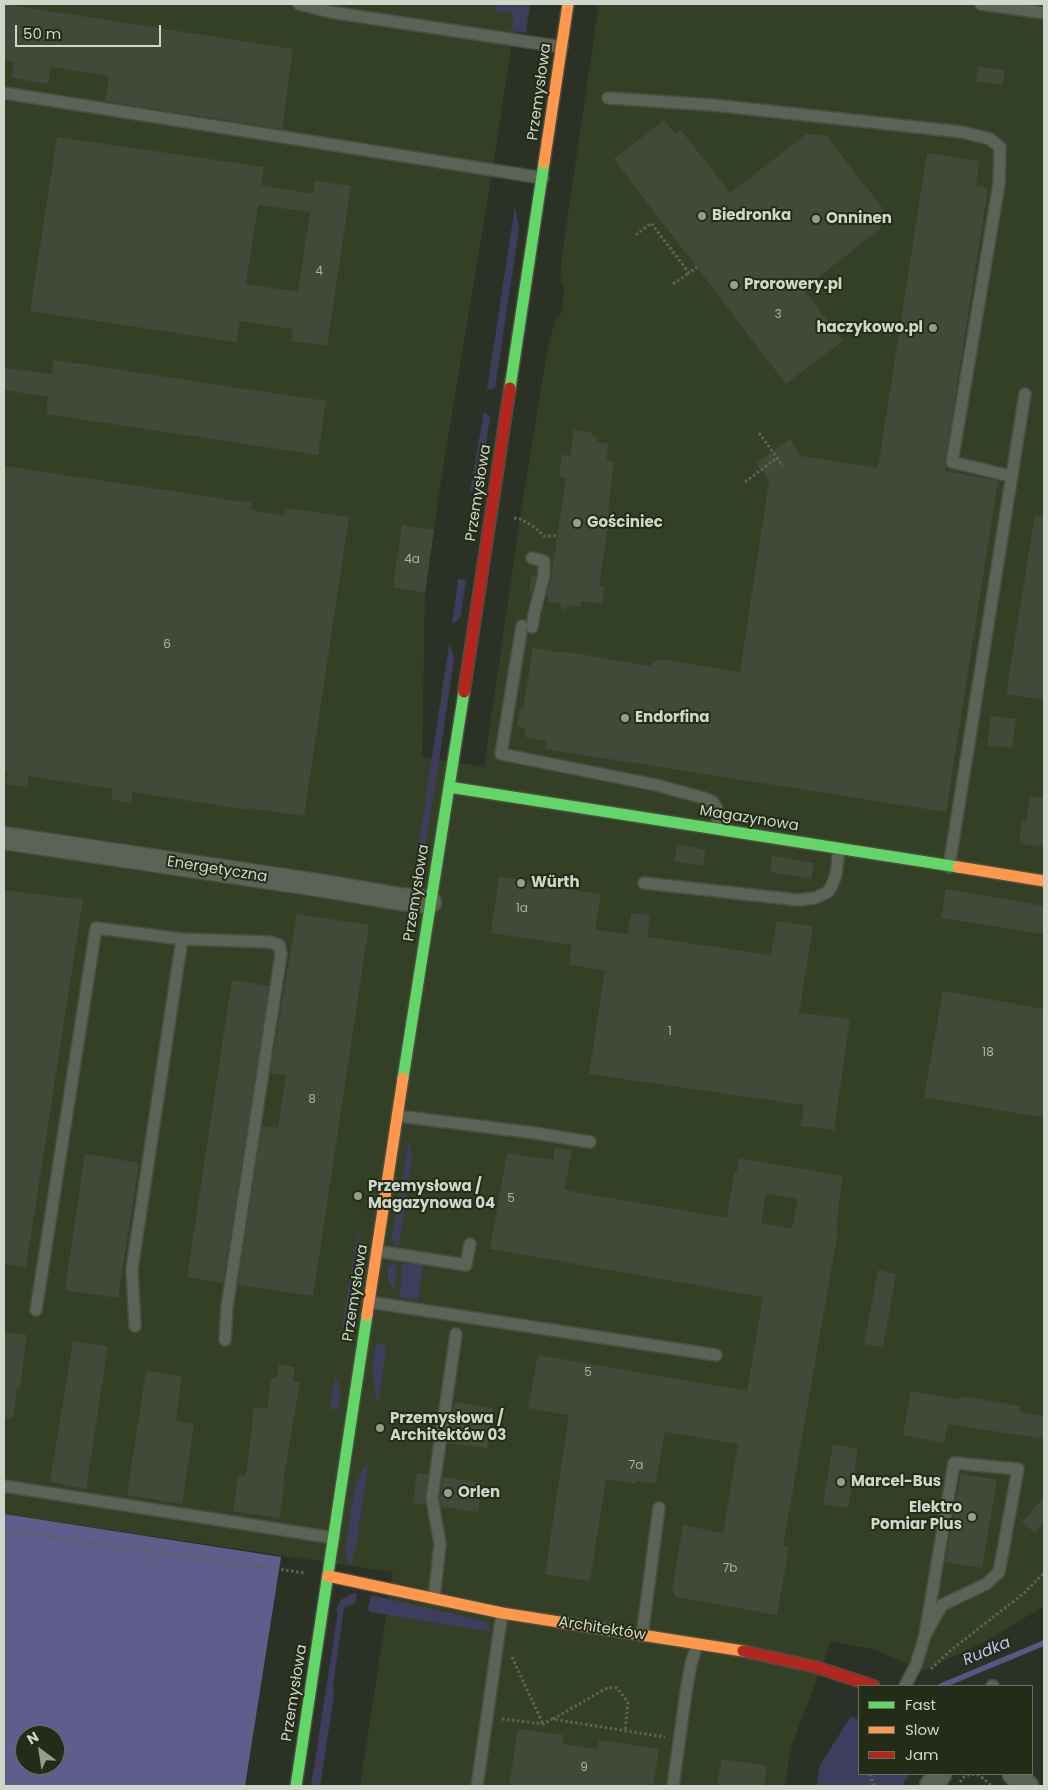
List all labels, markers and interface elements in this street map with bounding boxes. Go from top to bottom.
scale bar [18,15,164,47]
text: 50 m [23,23,61,44]
street label: Przemysłowa [524,42,556,142]
place label: Biedronka [712,207,791,225]
marker: Biedronka [696,210,708,222]
place label: Onninen [826,210,892,228]
marker: Onninen [810,213,822,225]
house number: 4 [315,265,323,279]
place label: Prorowery.pl [744,276,842,294]
marker: Prorowery.pl [728,279,740,291]
house number: 3 [774,308,782,322]
place label: haczykowo.pl [817,319,923,337]
marker: haczykowo.pl [927,322,939,334]
street label: Przemysłowa [462,443,496,543]
place label: Gościniec [587,514,663,532]
marker: Gościniec [571,517,583,529]
house number: 4a [404,553,420,567]
house number: 6 [163,638,171,652]
place label: Endorfina [635,709,710,727]
marker: Endorfina [619,712,631,724]
street label: Magazynowa [698,802,800,836]
street label: Przemysłowa [400,843,434,943]
street label: Energetyczna [166,853,268,887]
place label: Würth [531,874,580,892]
marker: Würth [515,877,527,889]
house number: 1a [516,902,528,916]
house number: 1 [668,1025,672,1039]
house number: 18 [982,1046,994,1060]
house number: 8 [308,1093,316,1107]
place label: Przemysłowa / Magazynowa 04 [368,1178,495,1213]
marker: Przemysłowa / Magazynowa 04 [352,1190,364,1202]
house number: 5 [507,1192,515,1206]
street label: Przemysłowa [339,1243,373,1343]
house number: 5 [584,1366,592,1380]
place label: Przemysłowa / Architektów 03 [390,1410,506,1445]
marker: Przemysłowa / Architektów 03 [374,1422,386,1434]
house number: 7a [629,1459,643,1473]
place label: Marcel-Bus [851,1473,941,1491]
marker: Marcel-Bus [835,1476,847,1488]
place label: Orlen [458,1484,500,1502]
marker: Orlen [442,1487,454,1499]
place label: Elektro Pomiar Plus [871,1499,962,1534]
marker: Elektro Pomiar Plus [966,1511,978,1523]
house number: 7b [723,1562,737,1576]
street label: Architektów [557,1613,647,1645]
water label: Rudka [960,1633,1014,1671]
street label: Przemysłowa [278,1643,312,1743]
legend [858,1685,1033,1775]
text: Fast [905,1694,936,1715]
text: Slow [905,1719,939,1740]
north arrow [15,1725,65,1775]
text: N [23,1727,42,1749]
text: Jam [905,1744,939,1765]
house number: 9 [580,1761,588,1775]

